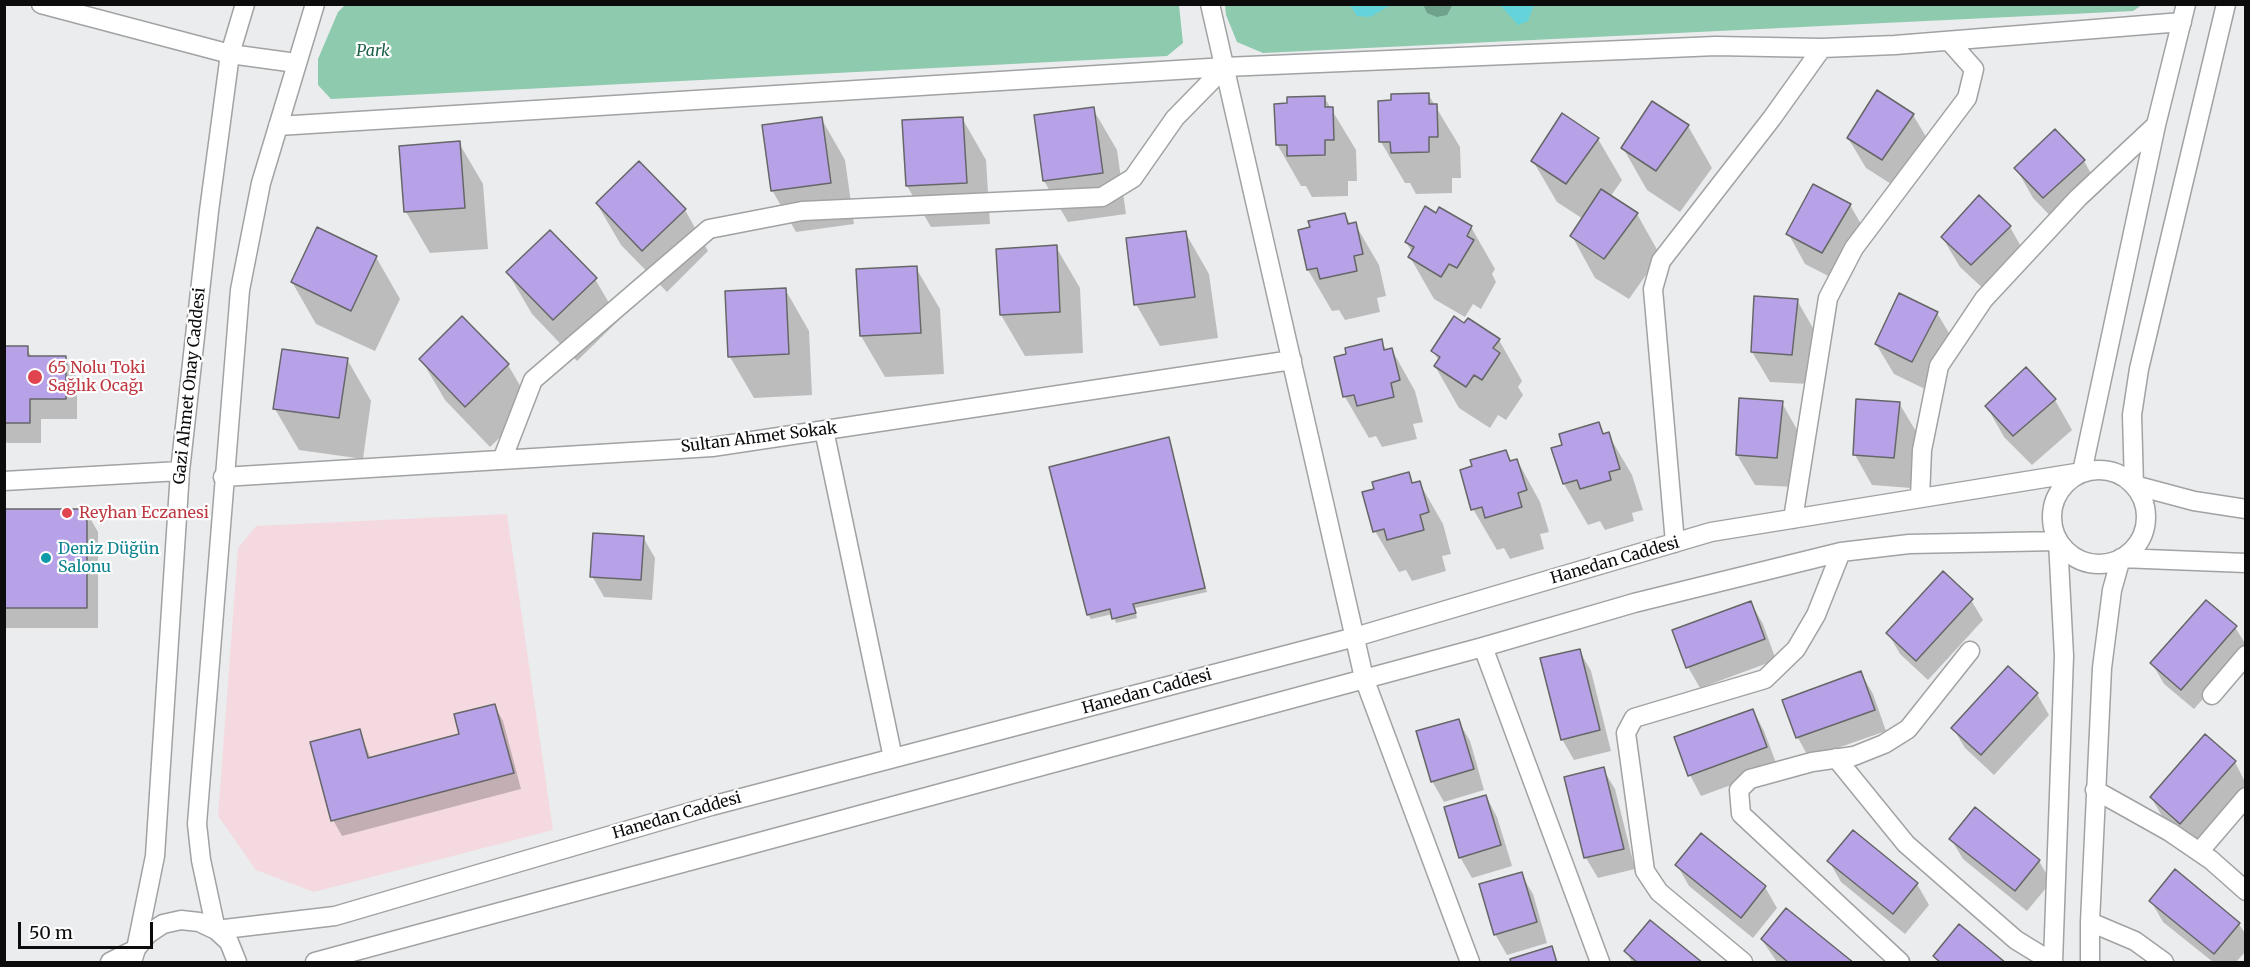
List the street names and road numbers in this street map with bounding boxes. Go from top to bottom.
street label: Gazi Ahmet Onay Caddesi [170,287,210,485]
street label: Sultan Ahmet Sokak [680,419,838,457]
street label: Hanedan Caddesi [1548,533,1682,589]
street label: Hanedan Caddesi [1080,665,1214,719]
street label: Hanedan Caddesi [610,788,744,844]

